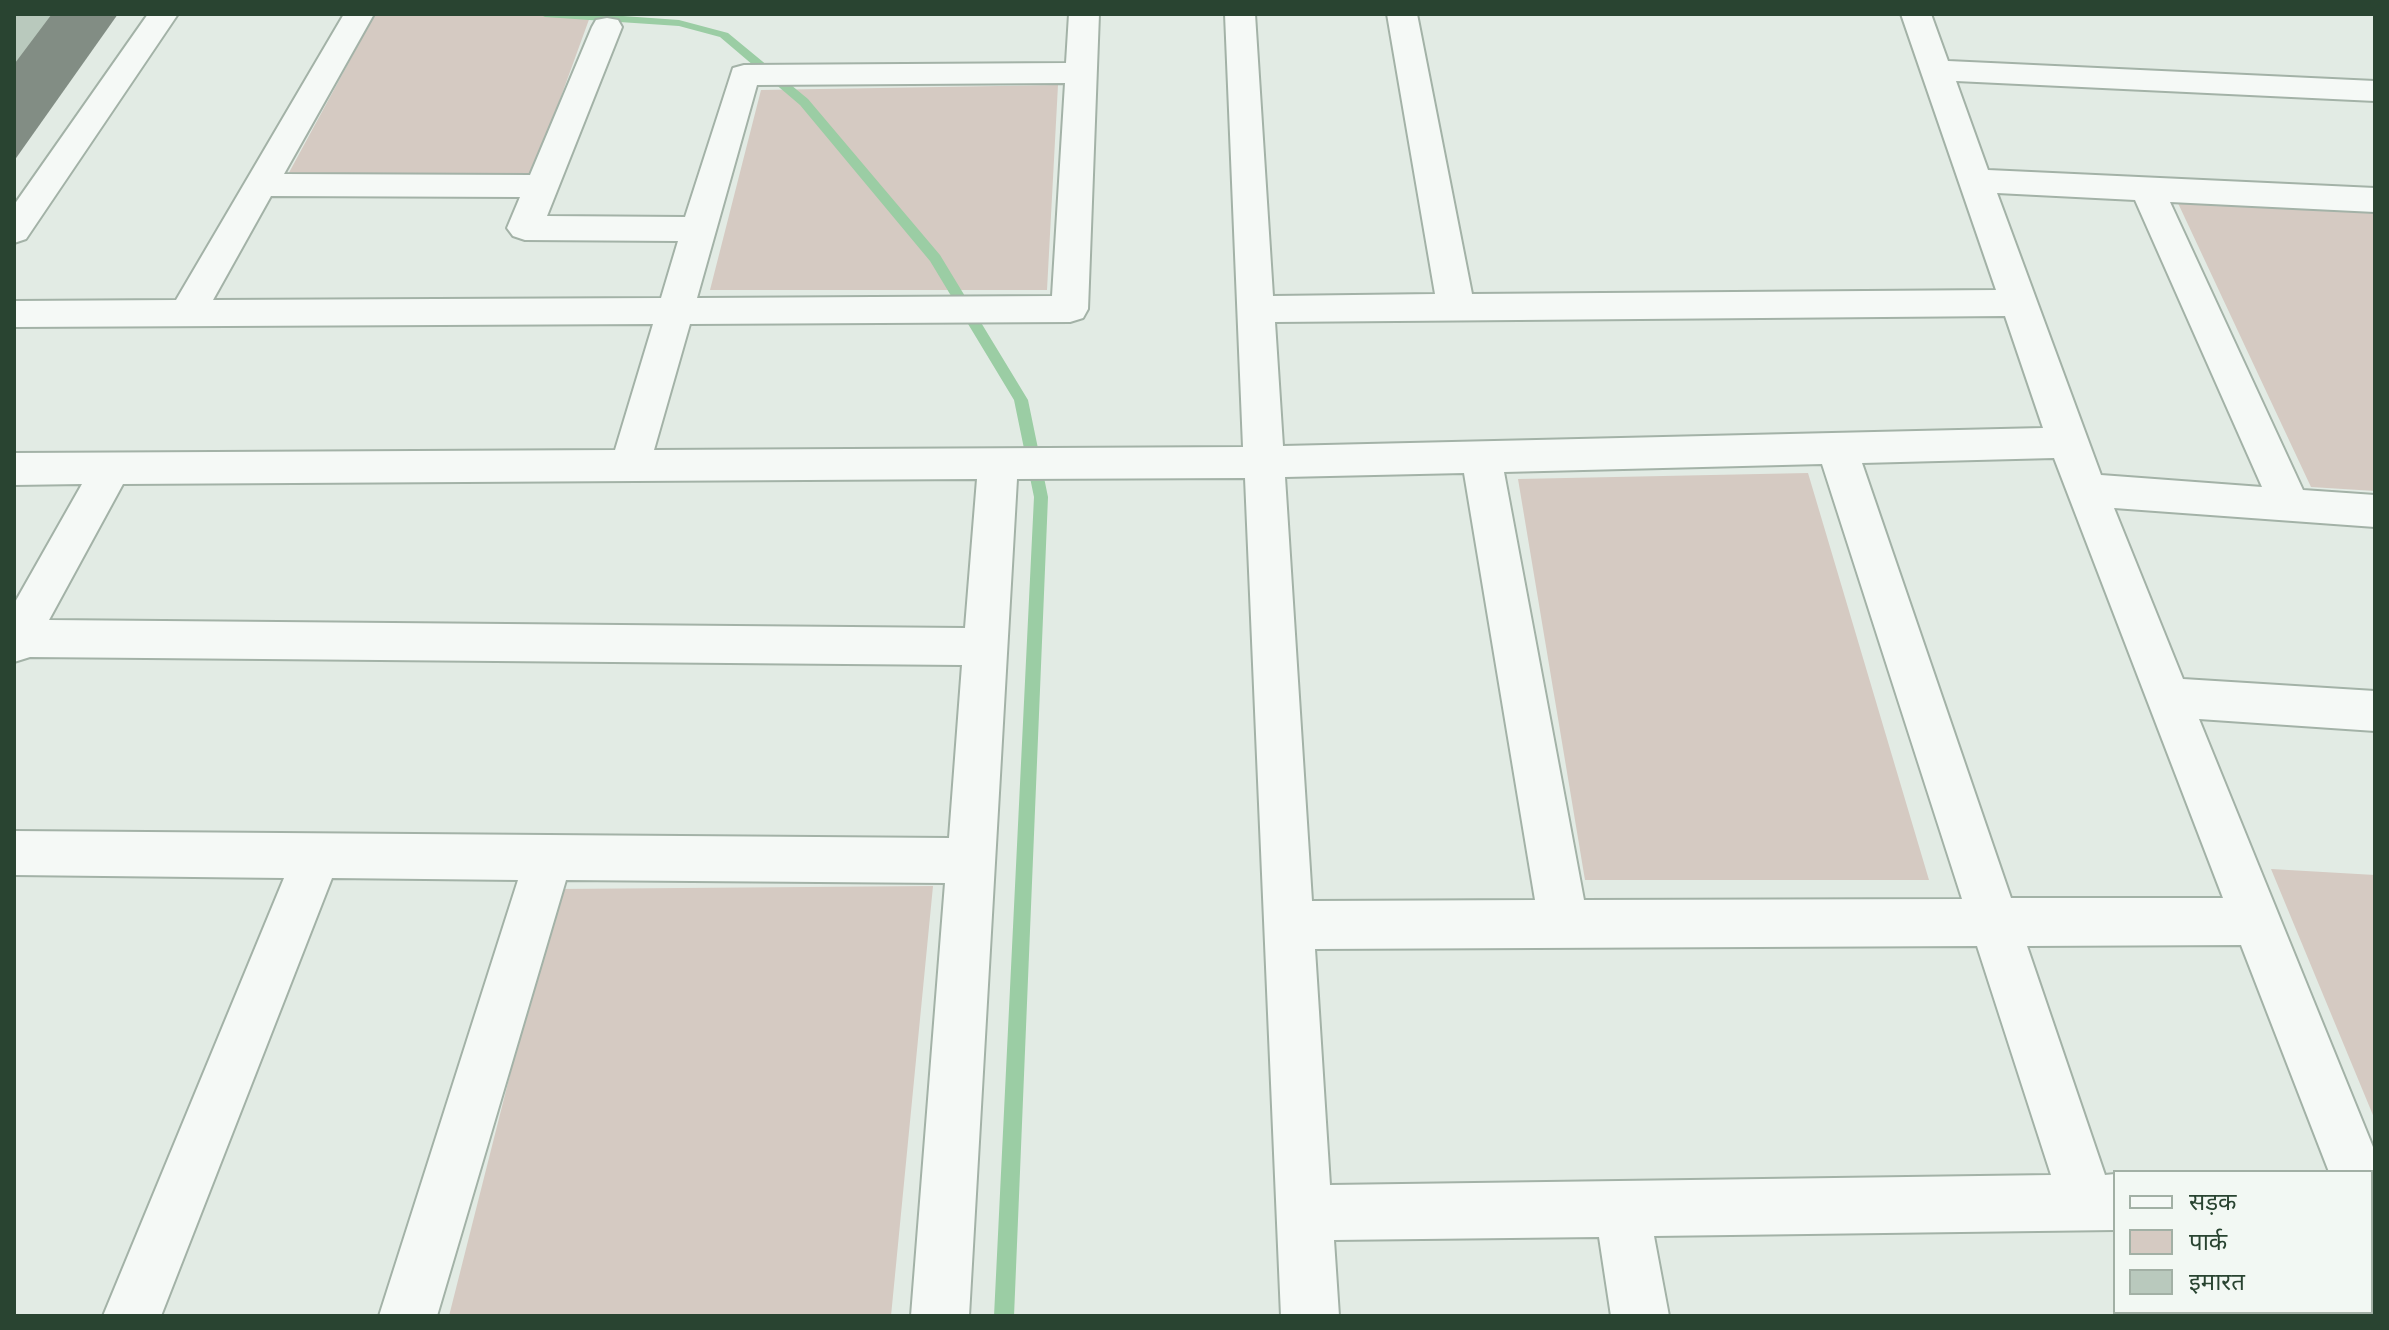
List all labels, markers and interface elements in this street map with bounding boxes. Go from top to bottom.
legend [2113,1170,2373,1314]
text: सड़क [2189,1184,2237,1219]
text: पार्क [2189,1224,2227,1259]
text: इमारत [2189,1264,2245,1299]

